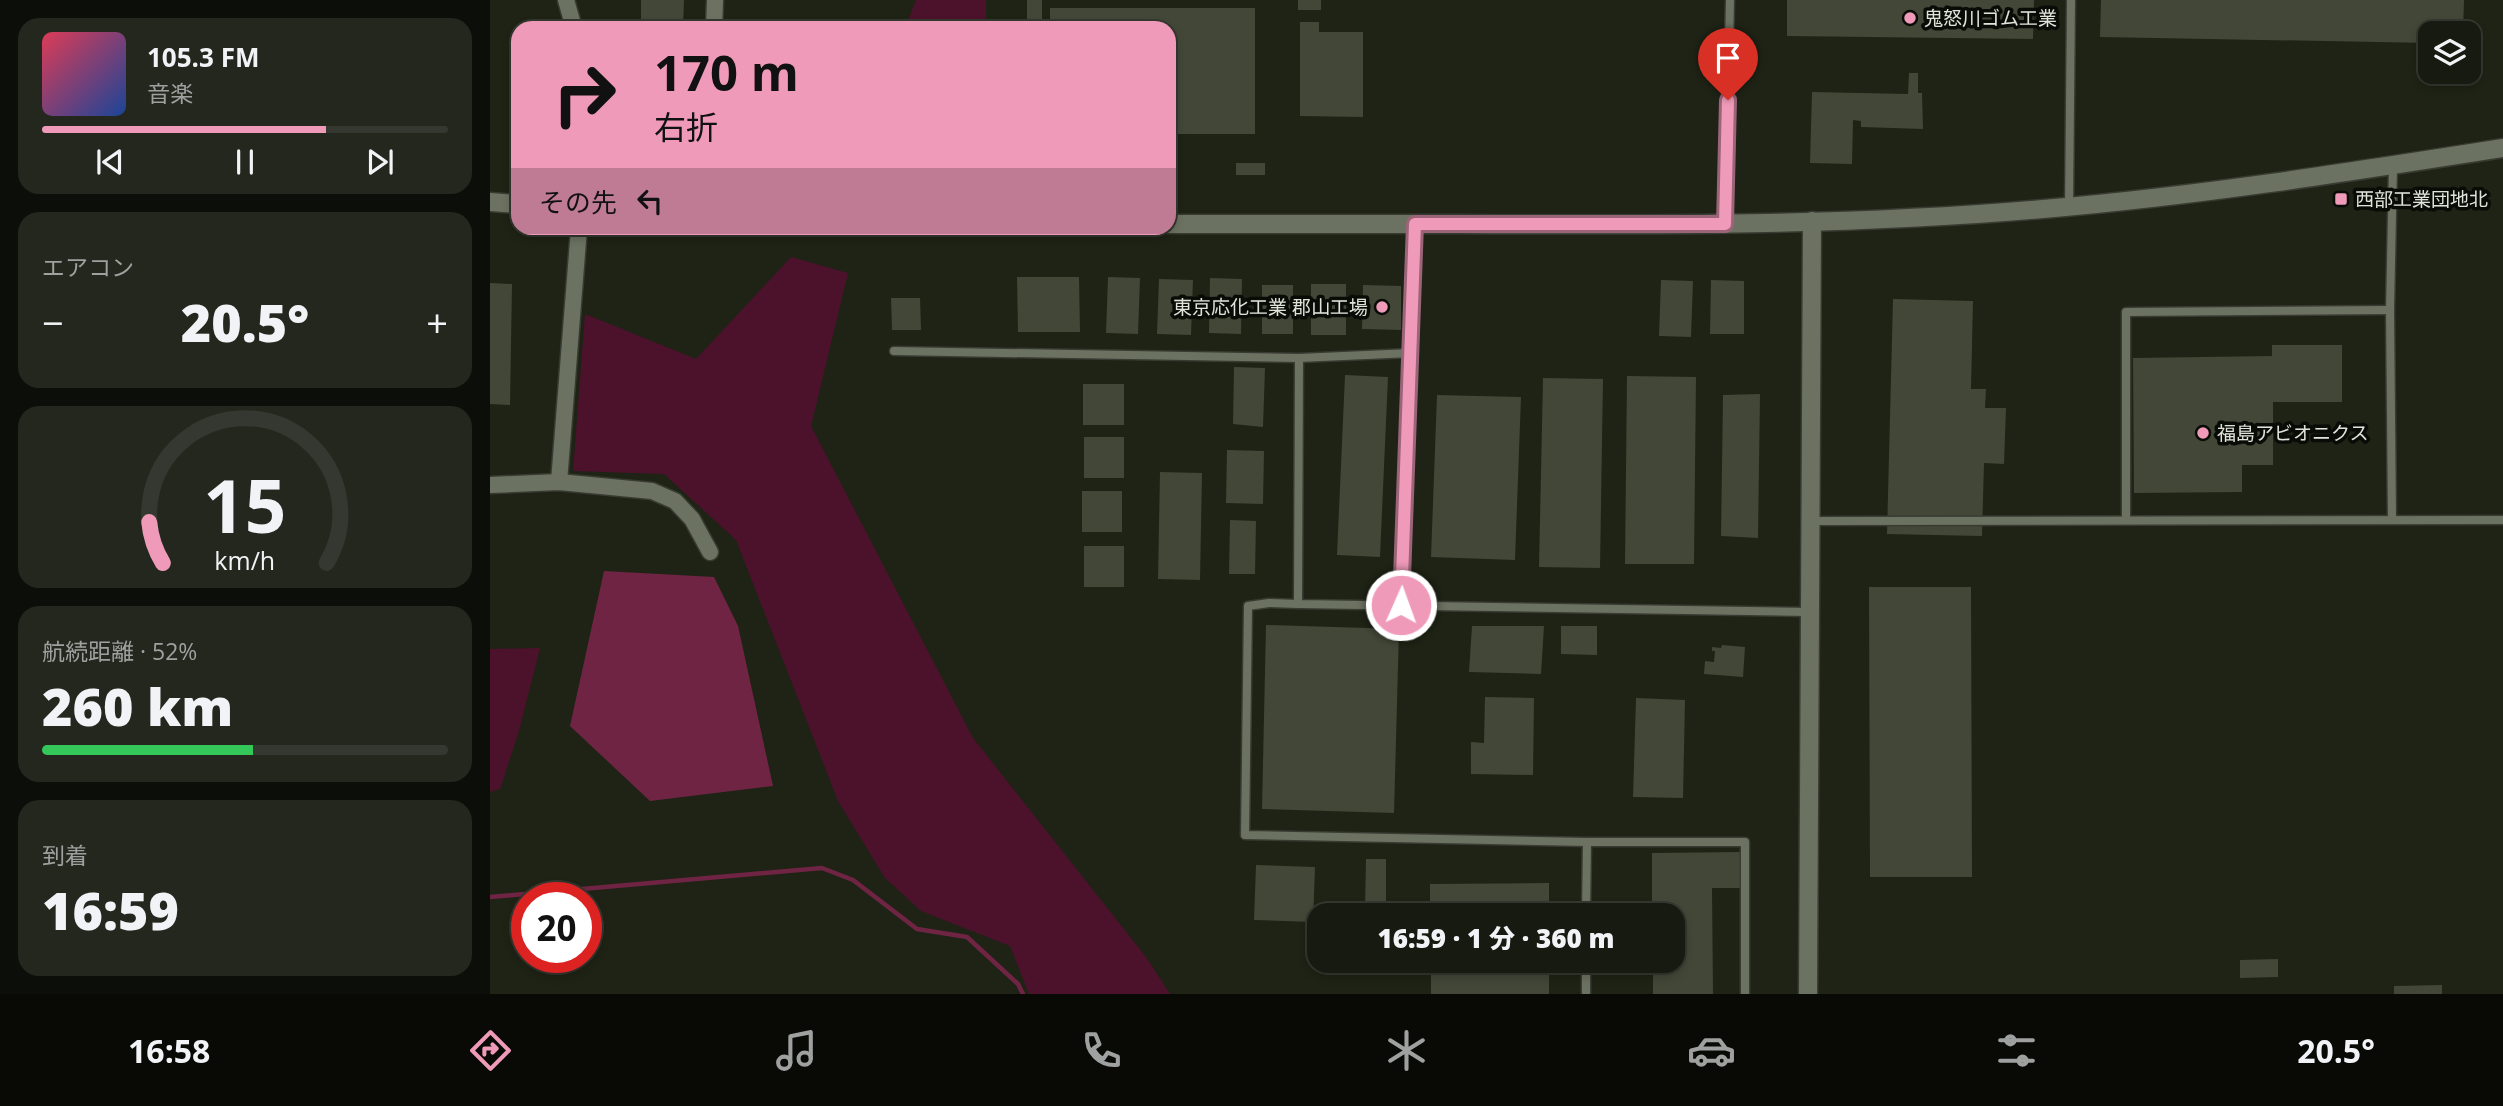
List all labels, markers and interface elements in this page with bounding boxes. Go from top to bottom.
place label: 鬼怒川ゴム工業 [1924,5,2057,31]
marker: 鬼怒川ゴム工業 [1902,10,1918,26]
map controls [2418,21,2481,84]
button: layers [2418,21,2481,84]
pin [1698,28,1758,100]
text: 105.3 FM [147,39,259,75]
text: 170 m [654,39,799,105]
icon: arrive [1709,39,1747,77]
icon: right [539,49,630,140]
text: 音楽 [147,77,193,109]
text: 右折 [654,105,718,148]
icon: previous [91,143,129,181]
icon: pause [226,143,264,181]
icon: next [361,143,399,181]
icon: left [631,182,669,220]
text: その先 [539,184,617,220]
place label: 西部工業団地北 [2355,186,2488,212]
marker: 西部工業団地北 [2333,191,2349,207]
text: エアコン [42,251,134,283]
text: 20.5° [181,286,309,357]
place label: 東京応化工業 郡山工場 [1173,294,1368,320]
text: − [42,296,64,348]
text: + [426,296,448,348]
marker: 東京応化工業 郡山工場 [1374,299,1390,315]
place label: 福島アビオニクス [2217,420,2368,446]
marker: 福島アビオニクス [2195,425,2211,441]
text: 15 [203,455,287,554]
text: km/h [215,543,275,577]
position arrow [1364,568,1438,642]
text: 航続距離 · 52% [42,635,197,667]
text: 260 km [42,670,233,741]
text: 到着 [42,839,88,871]
text: 16:59 [42,874,179,945]
speed limit sign: 20 [511,882,602,973]
text: 16:59 · 1 分 · 360 m [1378,920,1614,956]
icon: directions [466,1026,515,1075]
icon: music [772,1026,821,1075]
icon: phone [1077,1026,1126,1075]
icon: climate [1382,1026,1431,1075]
icon: car [1687,1026,1736,1075]
icon: filters [1992,1026,2041,1075]
text: 16:58 [128,1029,210,1072]
text: 20.5° [2297,1029,2375,1072]

